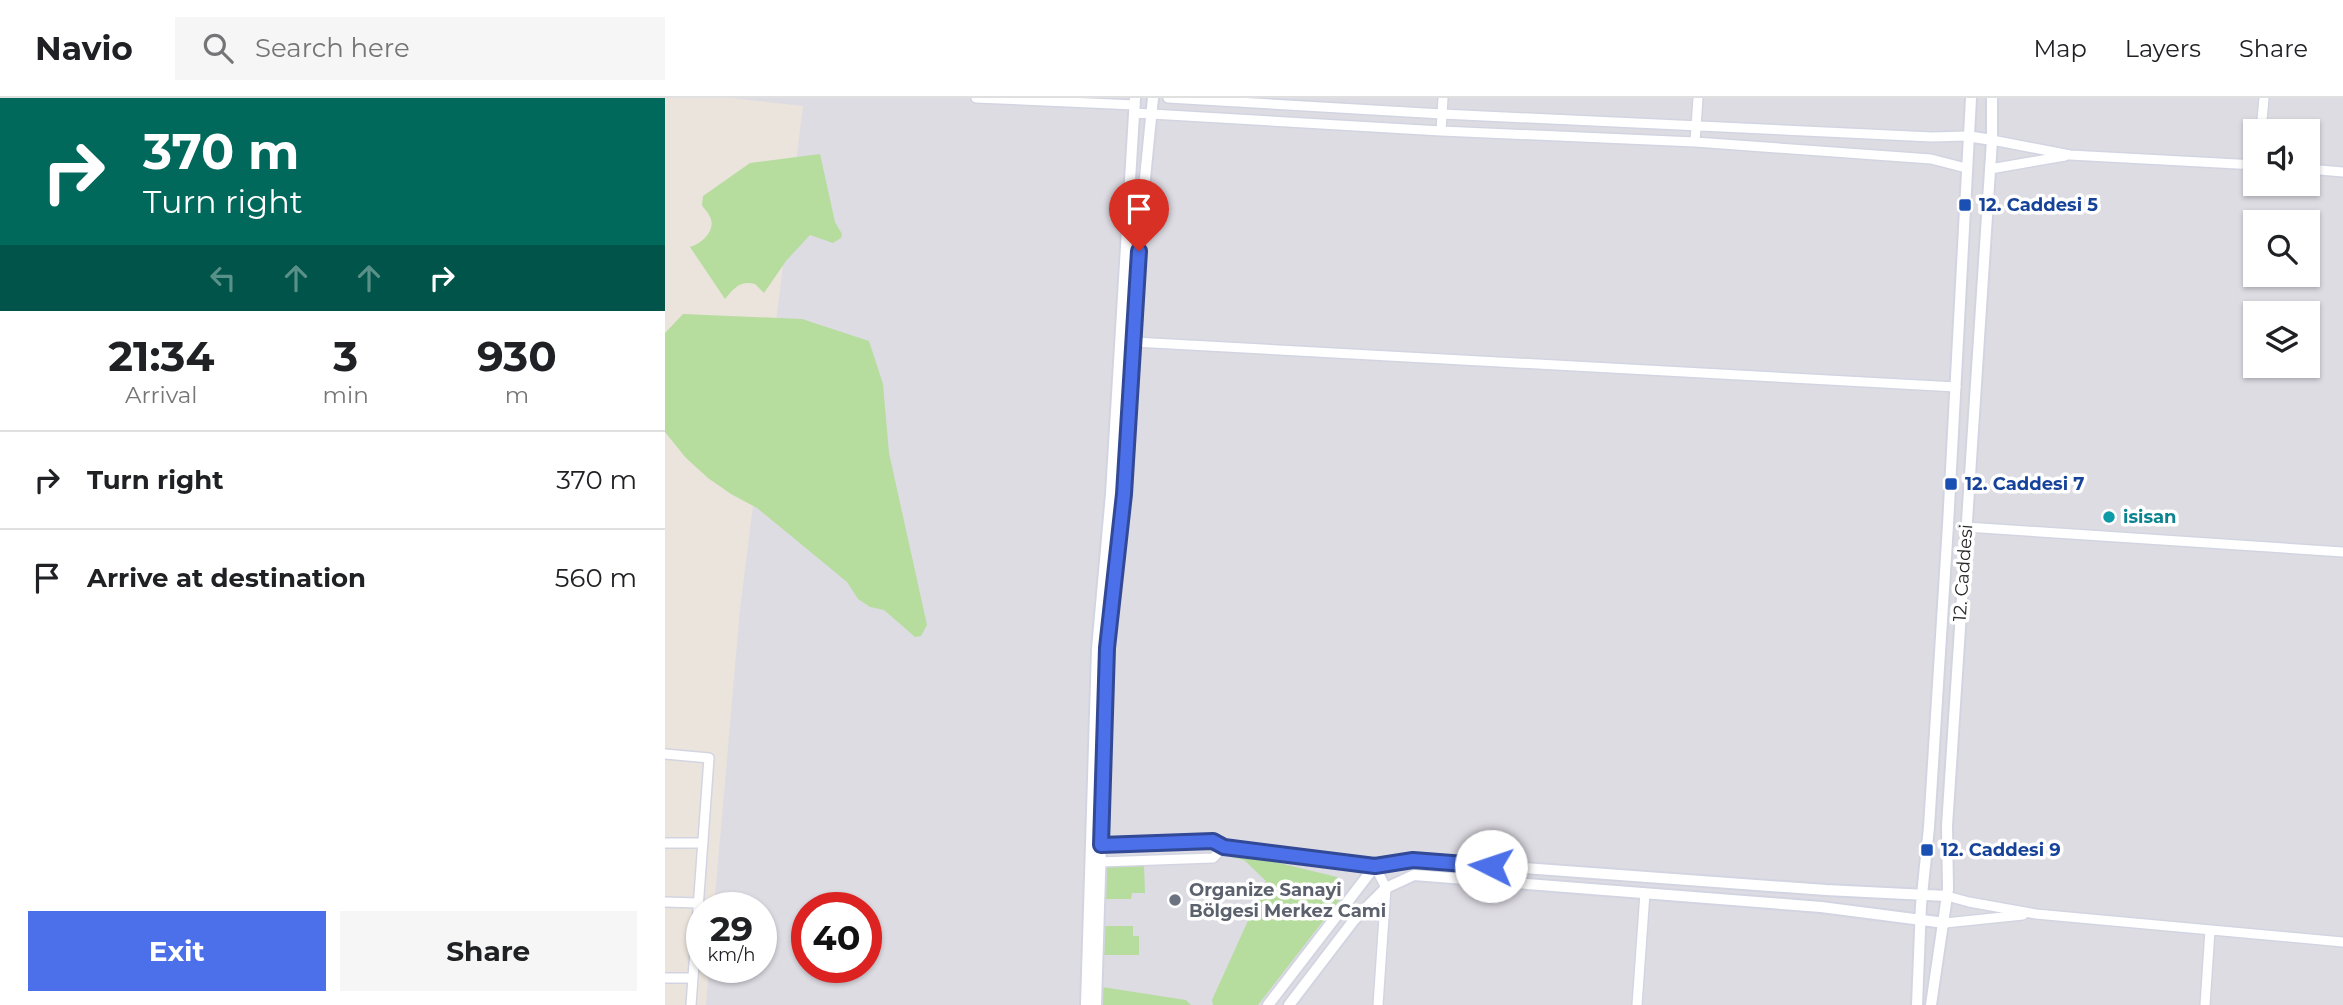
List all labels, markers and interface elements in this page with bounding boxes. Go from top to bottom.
search box [175,17,665,80]
text: Navio [35,28,133,68]
icon: search [199,29,237,67]
text: Search here [255,32,410,64]
text: Map [2033,34,2087,63]
text: Layers [2125,34,2201,63]
text: Share [2239,34,2308,63]
map controls [2243,119,2320,378]
button: sound [2243,119,2320,196]
text: 370 m [143,122,300,181]
icon: right [28,126,119,217]
pin [1109,179,1169,251]
text: Turn right [143,182,303,221]
icon: arrive [1120,190,1158,228]
place label: 12. Caddesi 5 [1979,194,2098,216]
marker: 12. Caddesi 5 [1957,197,1973,213]
button: search [2243,210,2320,287]
icon: left [204,259,242,297]
icon: ahead [277,259,315,297]
icon: ahead [350,259,388,297]
icon: right [423,259,461,297]
button: layers [2243,301,2320,378]
text: 21:34 [108,330,214,382]
text: 3 [333,330,358,382]
text: 930 [477,330,557,382]
text: Arrival [125,381,198,409]
text: min [323,381,369,409]
text: m [505,381,529,409]
icon: right [28,461,66,499]
text: Turn right [87,464,223,496]
text: 370 m [556,464,637,496]
place label: 12. Caddesi 7 [1965,473,2084,495]
marker: 12. Caddesi 7 [1943,476,1959,492]
place label: isisan [2123,506,2177,528]
marker: isisan [2101,509,2117,525]
street label: 12. Caddesi [1949,524,1977,622]
icon: arrive [28,559,66,597]
text: Arrive at destination [87,562,366,594]
text: 560 m [555,562,637,594]
position arrow [1454,829,1528,903]
place label: 12. Caddesi 9 [1941,839,2061,861]
marker: 12. Caddesi 9 [1919,842,1935,858]
place label: Organize Sanayi Bölgesi Merkez Cami [1189,879,1386,922]
speed limit sign: 40 [791,892,882,983]
marker: Organize Sanayi Bölgesi Merkez Cami [1167,892,1183,908]
text: 29 [710,907,753,950]
button: Exit [28,911,326,991]
button: Share [340,911,637,991]
text: km/h [707,944,756,966]

